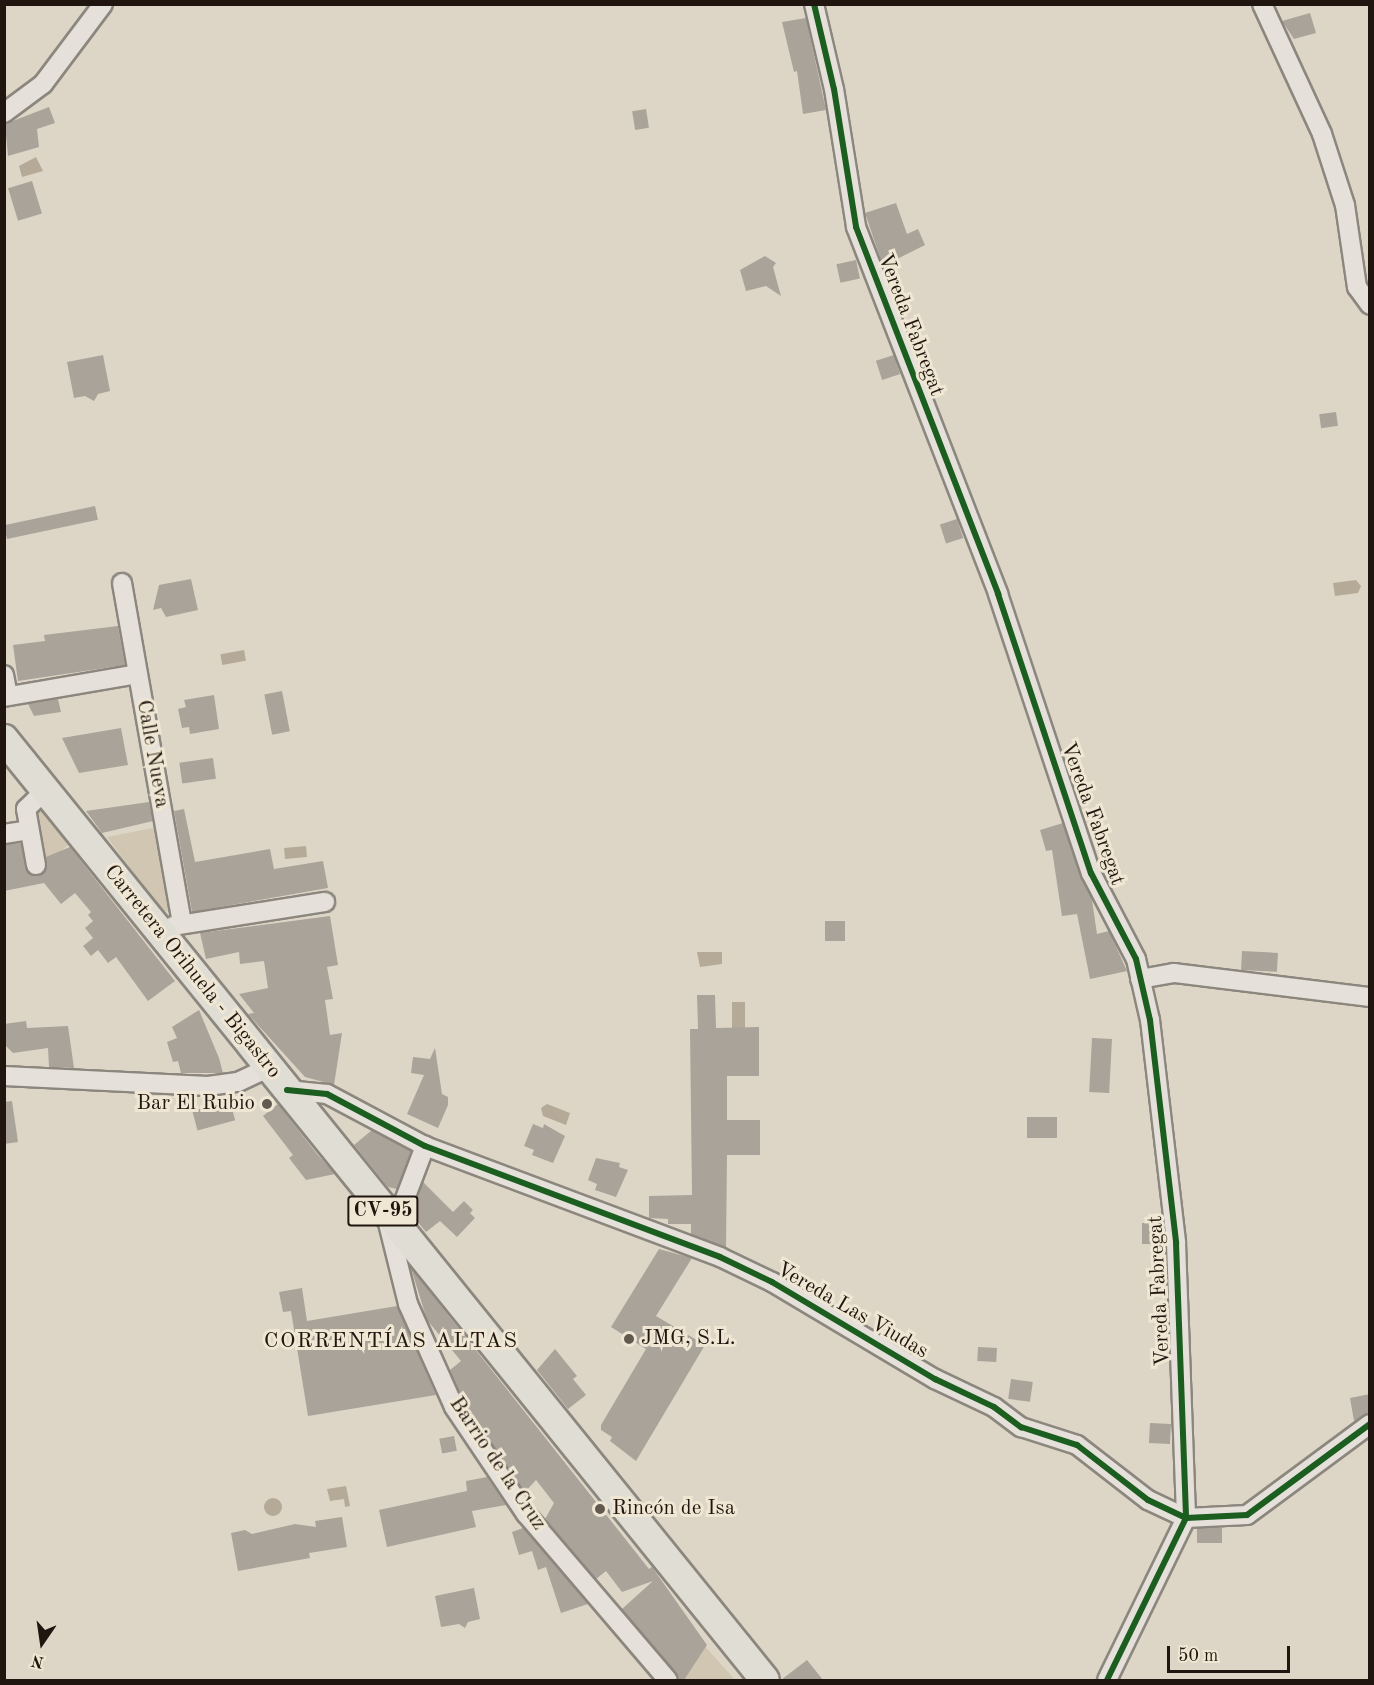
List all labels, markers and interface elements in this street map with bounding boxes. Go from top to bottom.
street label: Vereda Fabregat [871,250,949,400]
street label: Calle Nueva [130,698,174,810]
street label: Vereda Fabregat [1054,739,1130,889]
street label: Carretera Orihuela - Bigastro [98,860,286,1084]
place label: Bar El Rubio [137,1091,255,1117]
marker: Bar El Rubio [260,1097,274,1111]
road number: CV-95 [347,1194,419,1228]
street label: Vereda Fabregat [1143,1215,1177,1367]
street label: Vereda Las Viudas [771,1257,933,1365]
place label: JMG, S.L. [641,1326,736,1352]
district label: CORRENTÍAS ALTAS [264,1329,518,1355]
marker: JMG, S.L. [622,1332,636,1346]
street label: Barrio de la Cruz [443,1392,551,1536]
place label: Rincón de Isa [612,1496,735,1522]
marker: Rincón de Isa [593,1502,607,1516]
north arrow [12,1613,72,1673]
scale bar [1170,1634,1293,1672]
text: 50 m [1178,1647,1218,1665]
text: N [30,1651,46,1670]

